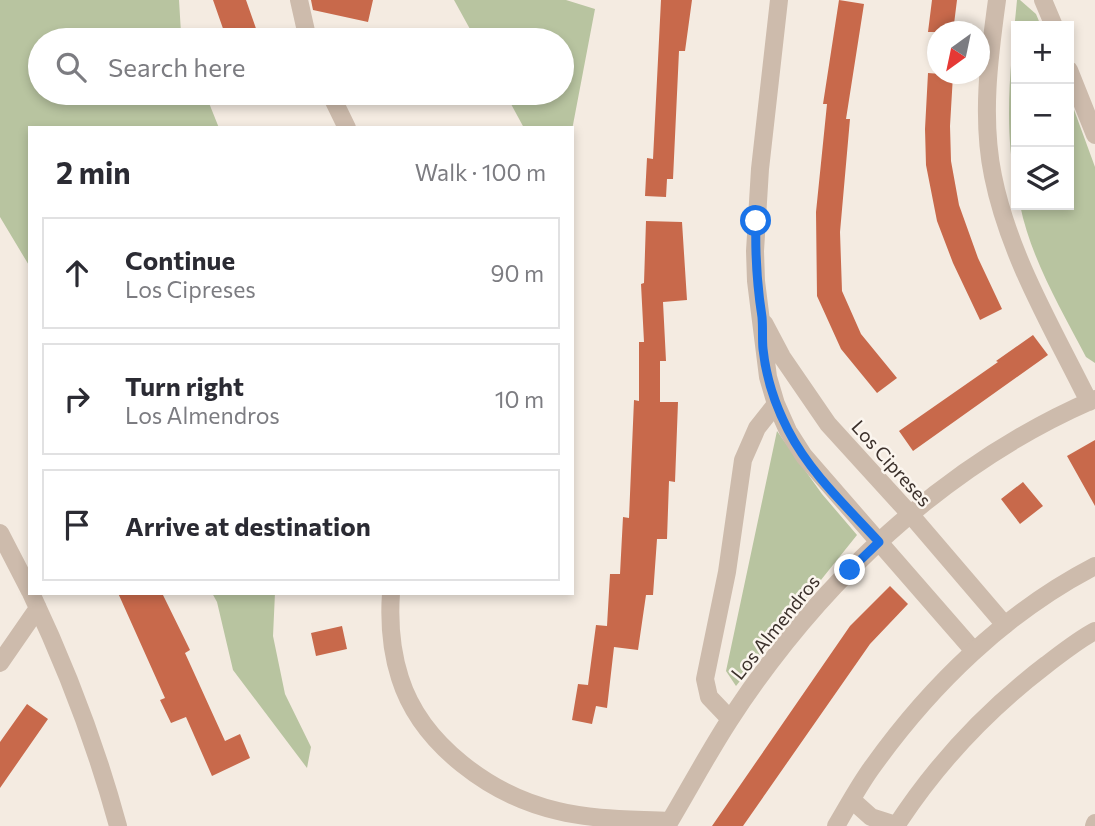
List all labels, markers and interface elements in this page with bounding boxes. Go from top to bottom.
north arrow [927,21,990,84]
map controls [1011,21,1074,210]
button: + [1011,21,1074,84]
search box [28,28,574,105]
icon: search [52,48,90,86]
text: Search here [108,51,246,82]
button: − [1011,84,1074,147]
button: layers [1011,147,1074,210]
text: 2 min [56,153,131,190]
text: Walk · 100 m [415,158,546,186]
route start [740,205,771,236]
text: Continue [125,244,235,275]
icon: ahead [58,254,96,292]
text: 90 m [491,259,544,287]
text: Los Cipreses [125,275,256,303]
text: Turn right [125,370,244,401]
icon: right [58,380,96,418]
text: 10 m [495,385,544,413]
text: Los Almendros [125,401,280,429]
street label: Los Cipreses [847,415,937,511]
icon: arrive [58,506,96,544]
text: Arrive at destination [125,510,371,541]
route end [834,554,865,585]
street label: Los Almendros [726,570,824,684]

